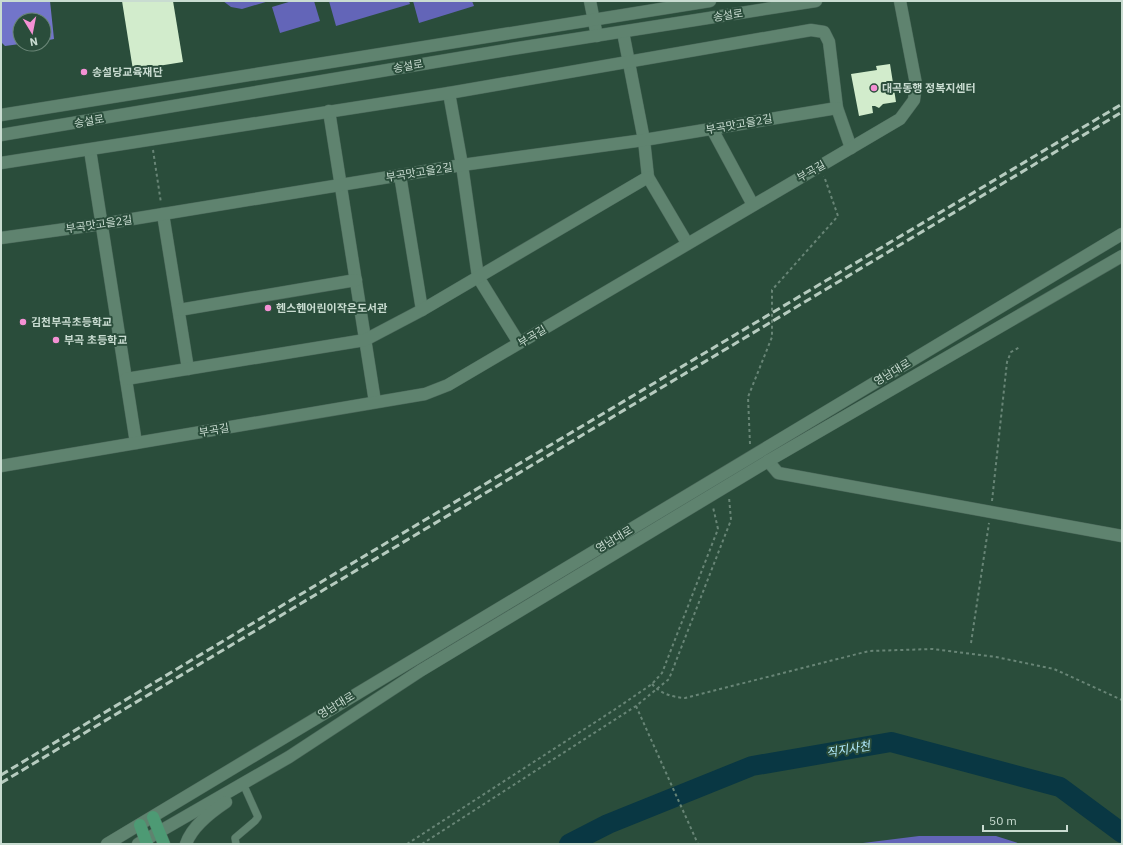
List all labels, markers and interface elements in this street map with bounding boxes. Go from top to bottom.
street label: 송설로 [712,6,744,24]
north arrow [12,12,52,52]
text: N [29,34,39,49]
street label: 송설로 [392,56,424,76]
place label: 송설당교육재단 [92,65,163,79]
marker: 송설당교육재단 [79,67,89,77]
place label: 대곡동행 정복지센터 [882,81,976,95]
marker: 대곡동행 정복지센터 [869,83,879,93]
street label: 송설로 [73,111,105,131]
street label: 부곡맛고을2길 [705,111,773,137]
street label: 부곡길 [794,157,828,185]
street label: 부곡맛고을2길 [385,160,453,184]
street label: 부곡맛고을2길 [65,212,133,236]
place label: 헨스헨어린이작은도서관 [276,301,387,315]
marker: 헨스헨어린이작은도서관 [263,303,273,313]
place label: 김천부곡초등학교 [31,315,112,329]
marker: 김천부곡초등학교 [18,317,28,327]
street label: 부곡길 [515,322,549,350]
place label: 부곡 초등학교 [64,333,127,347]
marker: 부곡 초등학교 [51,335,61,345]
street label: 영남대로 [871,356,913,388]
street label: 부곡길 [198,420,230,440]
street label: 영남대로 [593,523,635,555]
street label: 영남대로 [315,689,357,721]
water label: 직지사천 [825,737,873,760]
scale bar [983,807,1067,833]
text: 50 m [989,813,1017,828]

